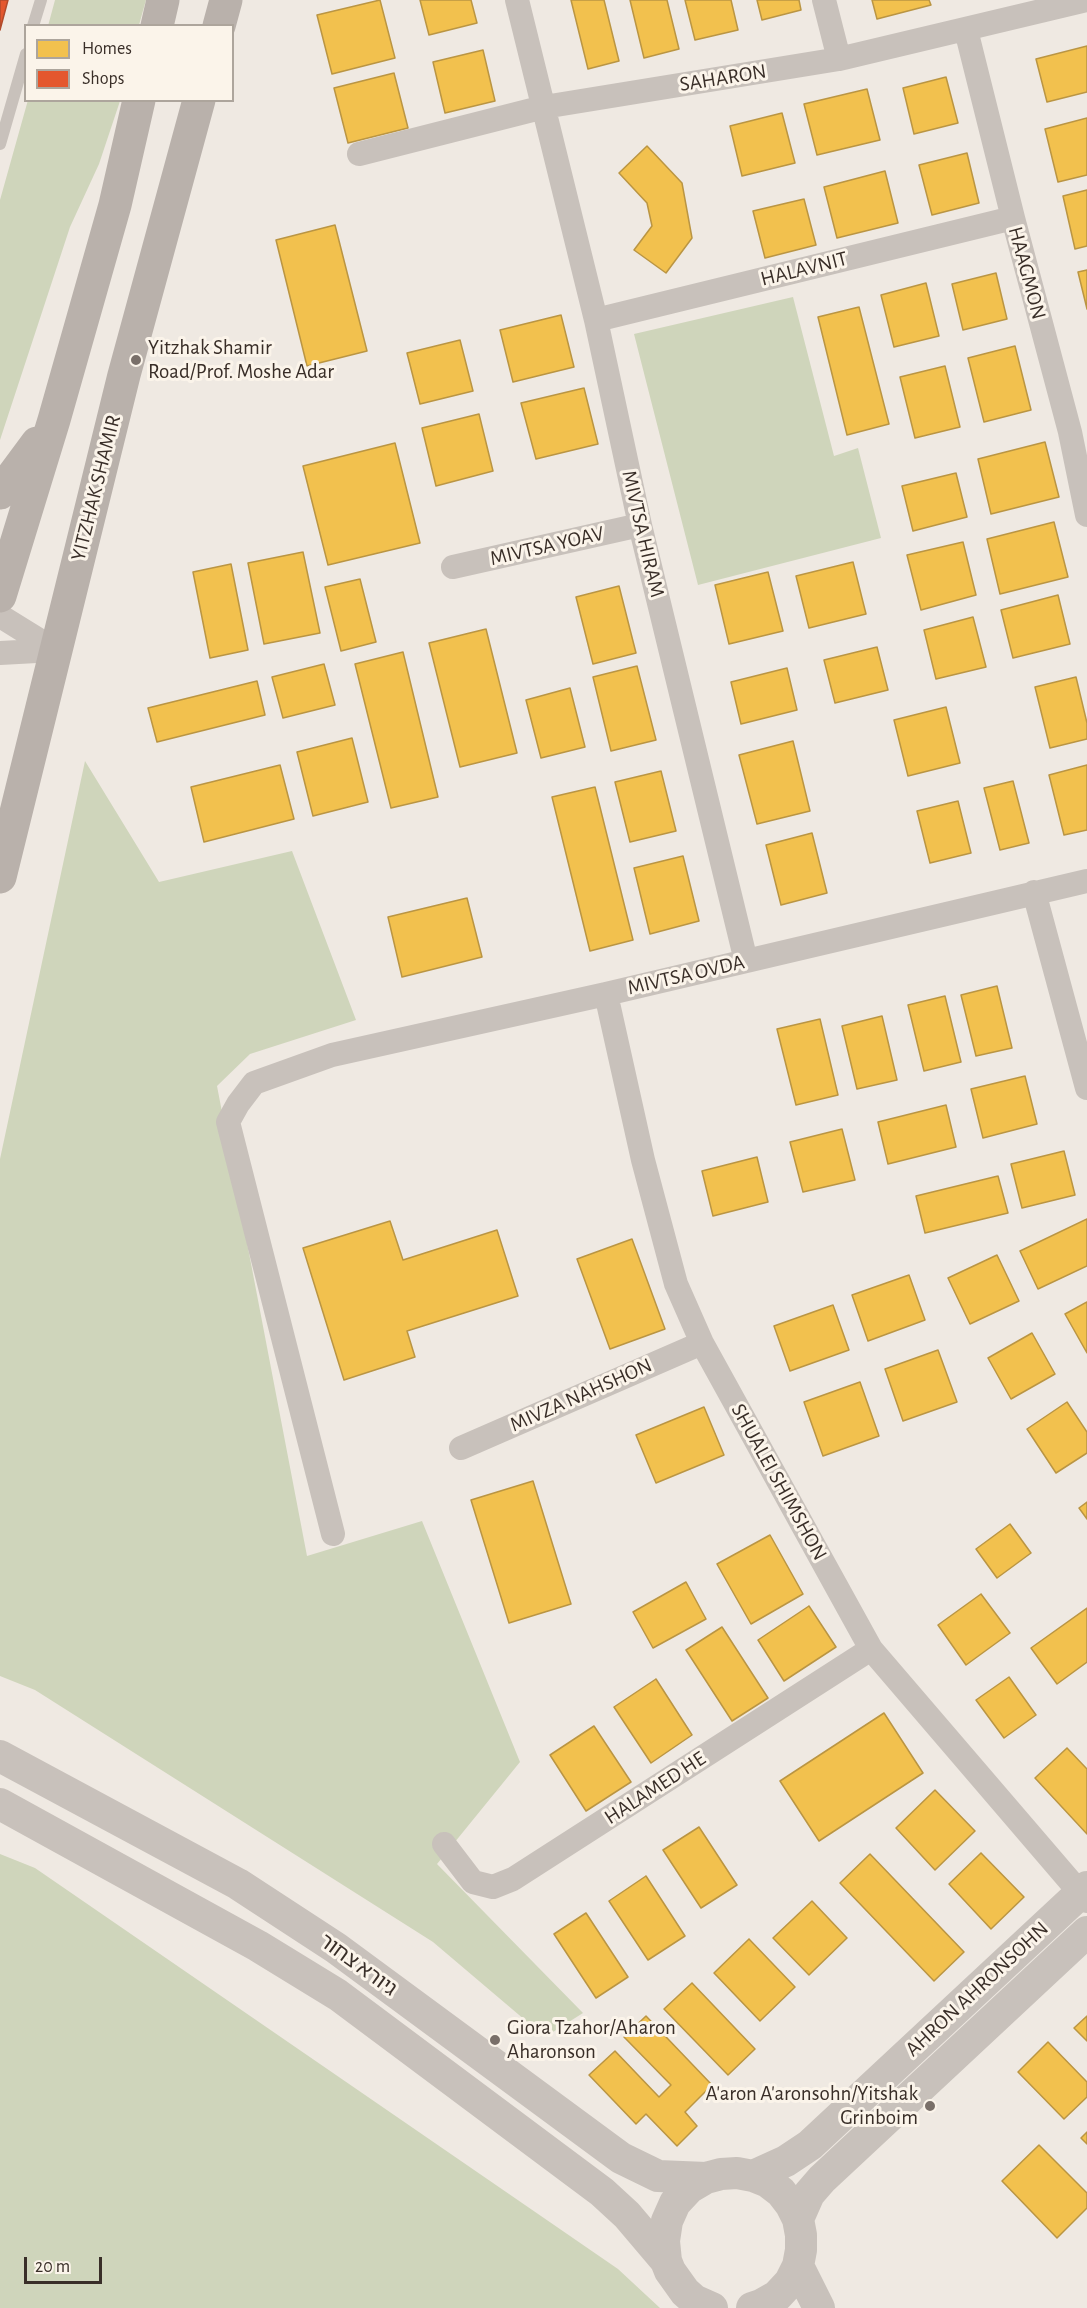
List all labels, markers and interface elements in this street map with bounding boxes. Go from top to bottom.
legend [24,24,234,102]
text: Homes [82,40,132,58]
street label: SAHARON [678,59,768,97]
text: Shops [82,70,124,88]
street label: HAAGMON [1003,224,1051,322]
street label: HALAVNIT [758,246,850,292]
place label: Yitzhak Shamir Road/Prof. Moshe Adar [148,335,334,385]
marker: Yitzhak Shamir Road/Prof. Moshe Adar [129,353,143,367]
street label: YITZHAK SHAMIR [66,412,126,564]
street label: MIVTSA HIRAM [616,468,670,600]
street label: MIVTSA YOAV [488,521,606,571]
street label: MIVTSA OVDA [625,949,747,1001]
street label: MIVZA NAHSHON [506,1352,656,1438]
street label: SHUALEI SHIMSHON [726,1399,832,1565]
street label: HALAMED HE [600,1746,710,1830]
street label: AHRON AHRONSOHN [900,1916,1054,2062]
street label: גיורא צחור [314,1928,402,2002]
place label: Giora Tzahor/Aharon Aharonson [507,2015,676,2065]
marker: Giora Tzahor/Aharon Aharonson [488,2033,502,2047]
place label: A'aron A'aronsohn/Yitshak Grinboim [706,2081,918,2131]
marker: A'aron A'aronsohn/Yitshak Grinboim [923,2099,937,2113]
scale bar [27,2245,105,2283]
text: 20 m [35,2258,70,2276]

